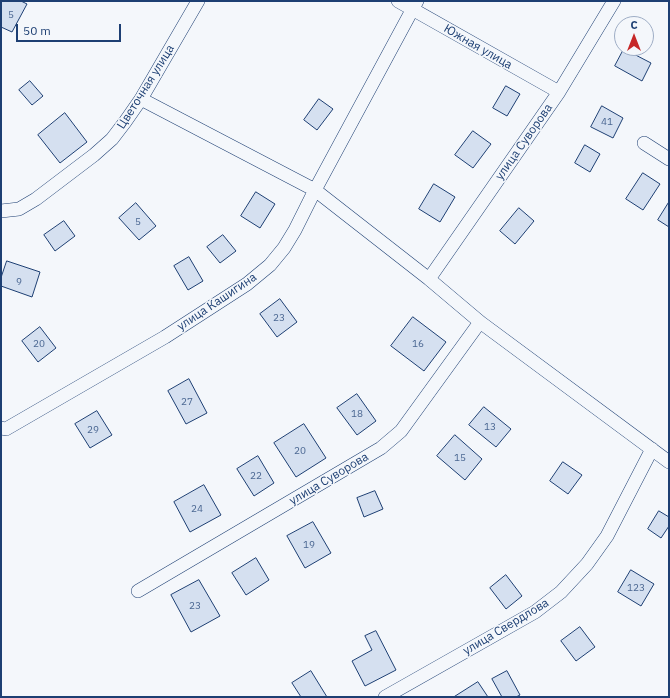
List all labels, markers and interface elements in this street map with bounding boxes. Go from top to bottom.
house number: 5 [8,9,14,21]
scale bar [18,16,123,42]
north arrow [614,16,654,56]
text: С [630,18,638,32]
street label: Южная улица [441,22,515,72]
text: 50 m [23,23,51,38]
street label: Цветочная улица [114,42,178,132]
street label: улица Суворова [492,101,556,183]
house number: 41 [601,116,613,128]
house number: 5 [135,216,141,228]
street label: улица Кашигина [175,270,259,334]
house number: 9 [16,276,22,288]
house number: 23 [273,312,285,324]
house number: 20 [33,338,45,350]
house number: 16 [412,338,424,350]
house number: 27 [181,396,193,408]
house number: 18 [351,408,363,420]
house number: 13 [484,421,496,433]
house number: 29 [87,424,99,436]
house number: 20 [294,445,306,457]
street label: улица Суворова [287,450,371,508]
house number: 15 [454,452,466,464]
house number: 22 [250,470,262,482]
house number: 24 [191,503,203,515]
house number: 19 [303,539,315,551]
house number: 123 [627,582,645,594]
street label: улица Свердлова [460,596,552,658]
house number: 23 [189,600,201,612]

